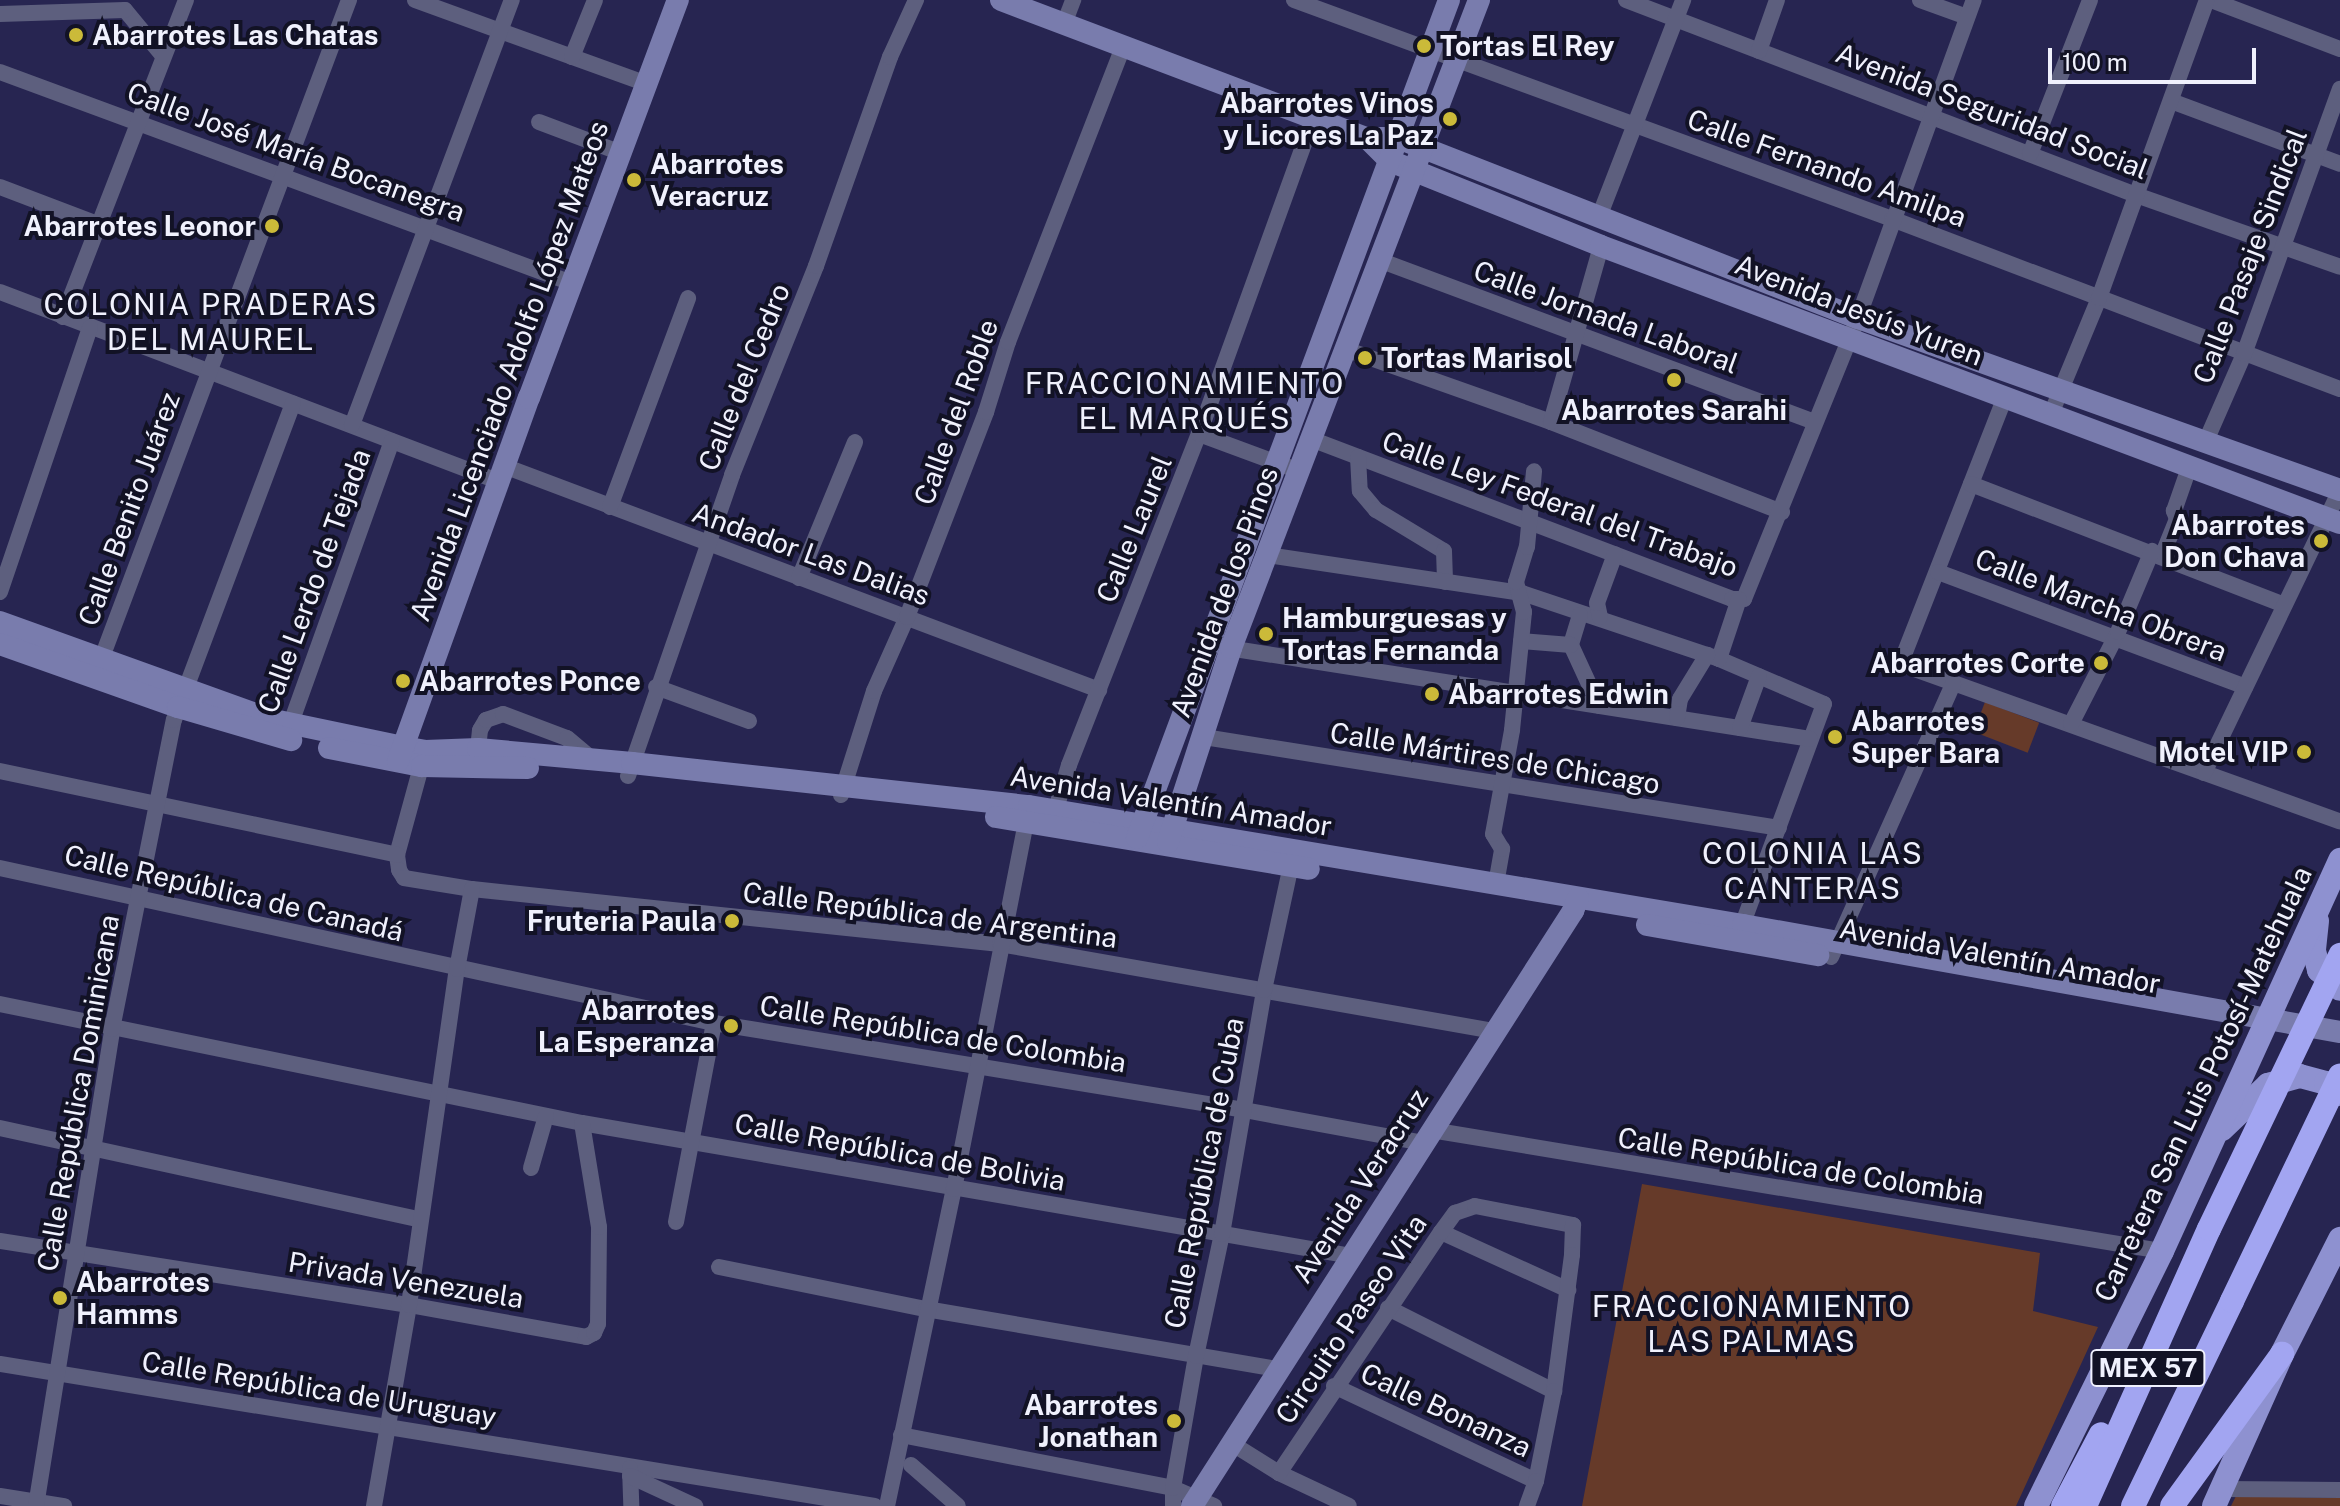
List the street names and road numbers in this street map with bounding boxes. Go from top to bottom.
street label: Avenida Seguridad Social [1831,36,2153,186]
street label: Calle José María Bocanegra [122,75,470,229]
street label: Calle Fernando Amilpa [1683,102,1971,234]
street label: Avenida Licenciado Adolfo López Mateos [403,116,615,626]
street label: Calle Pasaje Sindical [2186,124,2314,388]
street label: Avenida Jesús Yuren [1730,247,1988,373]
street label: Calle Jornada Laboral [1469,253,1743,381]
street label: Calle del Cedro [691,278,797,476]
street label: Calle del Roble [907,314,1005,510]
street label: Calle Benito Juárez [71,387,187,631]
street label: Calle Ley Federal del Trabajo [1377,424,1743,584]
street label: Calle Lerdo de Tejada [250,444,378,718]
street label: Calle Laurel [1089,450,1179,608]
street label: Avenida de los Pinos [1163,462,1285,722]
street label: Andador Las Dalias [688,495,934,613]
street label: Calle Marcha Obrera [1970,541,2232,669]
street label: Calle Mártires de Chicago [1327,715,1663,801]
street label: Avenida Valentín Amador [1007,759,1335,843]
street label: Calle República de Canadá [61,838,407,948]
street label: Carretera San Luis Potosí-Matehuala [2087,861,2319,1307]
street label: Calle República de Argentina [741,875,1119,955]
street label: Avenida Valentín Amador [1837,911,2163,1001]
street label: Calle República Dominicana [30,912,126,1274]
street label: Calle República de Colombia [757,988,1129,1080]
street label: Calle República de Cuba [1157,1014,1251,1332]
street label: Avenida Veracruz [1285,1082,1435,1290]
street label: Calle República de Bolivia [732,1106,1068,1198]
street label: Calle República de Colombia [1615,1120,1987,1212]
street label: Circuito Paseo Vita [1268,1207,1434,1431]
street label: Privada Venezuela [286,1245,526,1315]
street label: Calle República de Uruguay [139,1344,499,1434]
road number: MEX 57 [2090,1346,2206,1390]
street label: Calle Bonanza [1355,1356,1537,1464]

